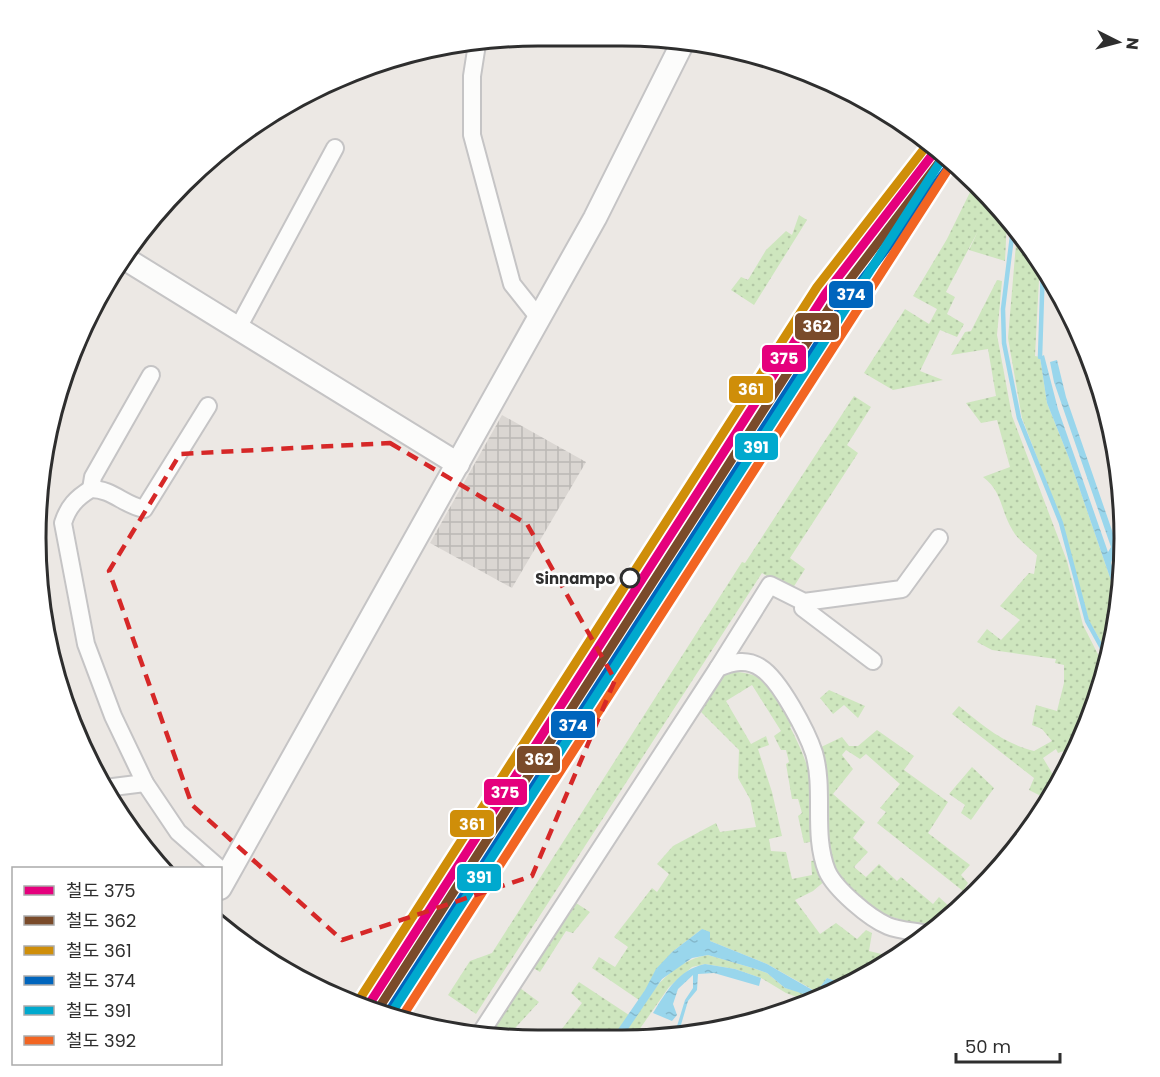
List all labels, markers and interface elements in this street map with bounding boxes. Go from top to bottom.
north arrow [1088,12,1148,72]
text: N [1120,36,1144,51]
line badge: 374 [828,280,874,309]
text: 374 [836,283,866,306]
line badge: 362 [794,312,840,341]
text: 362 [802,315,832,338]
line badge: 375 [761,344,807,373]
text: 375 [770,347,798,370]
line badge: 361 [728,375,774,404]
text: 361 [738,378,764,401]
line badge: 391 [734,432,779,461]
text: 391 [743,436,769,459]
place label: Sinnampo [535,568,615,589]
marker: Sinnampo [620,568,640,588]
line badge: 374 [550,710,596,739]
text: 374 [558,714,588,737]
line badge: 362 [516,745,561,774]
text: 362 [524,748,554,771]
line badge: 375 [483,778,528,806]
text: 375 [491,781,519,804]
line badge: 361 [449,809,495,838]
text: 361 [459,813,485,836]
line badge: 391 [456,863,502,892]
text: 391 [466,866,492,889]
legend [12,867,222,1065]
text: 철도 375 [66,878,136,903]
text: 철도 362 [66,908,136,933]
text: 철도 361 [66,938,132,963]
text: 철도 374 [66,968,136,993]
text: 철도 391 [66,998,132,1023]
scale bar [956,1026,1060,1064]
text: 철도 392 [66,1028,136,1053]
text: 50 m [965,1034,1011,1059]

